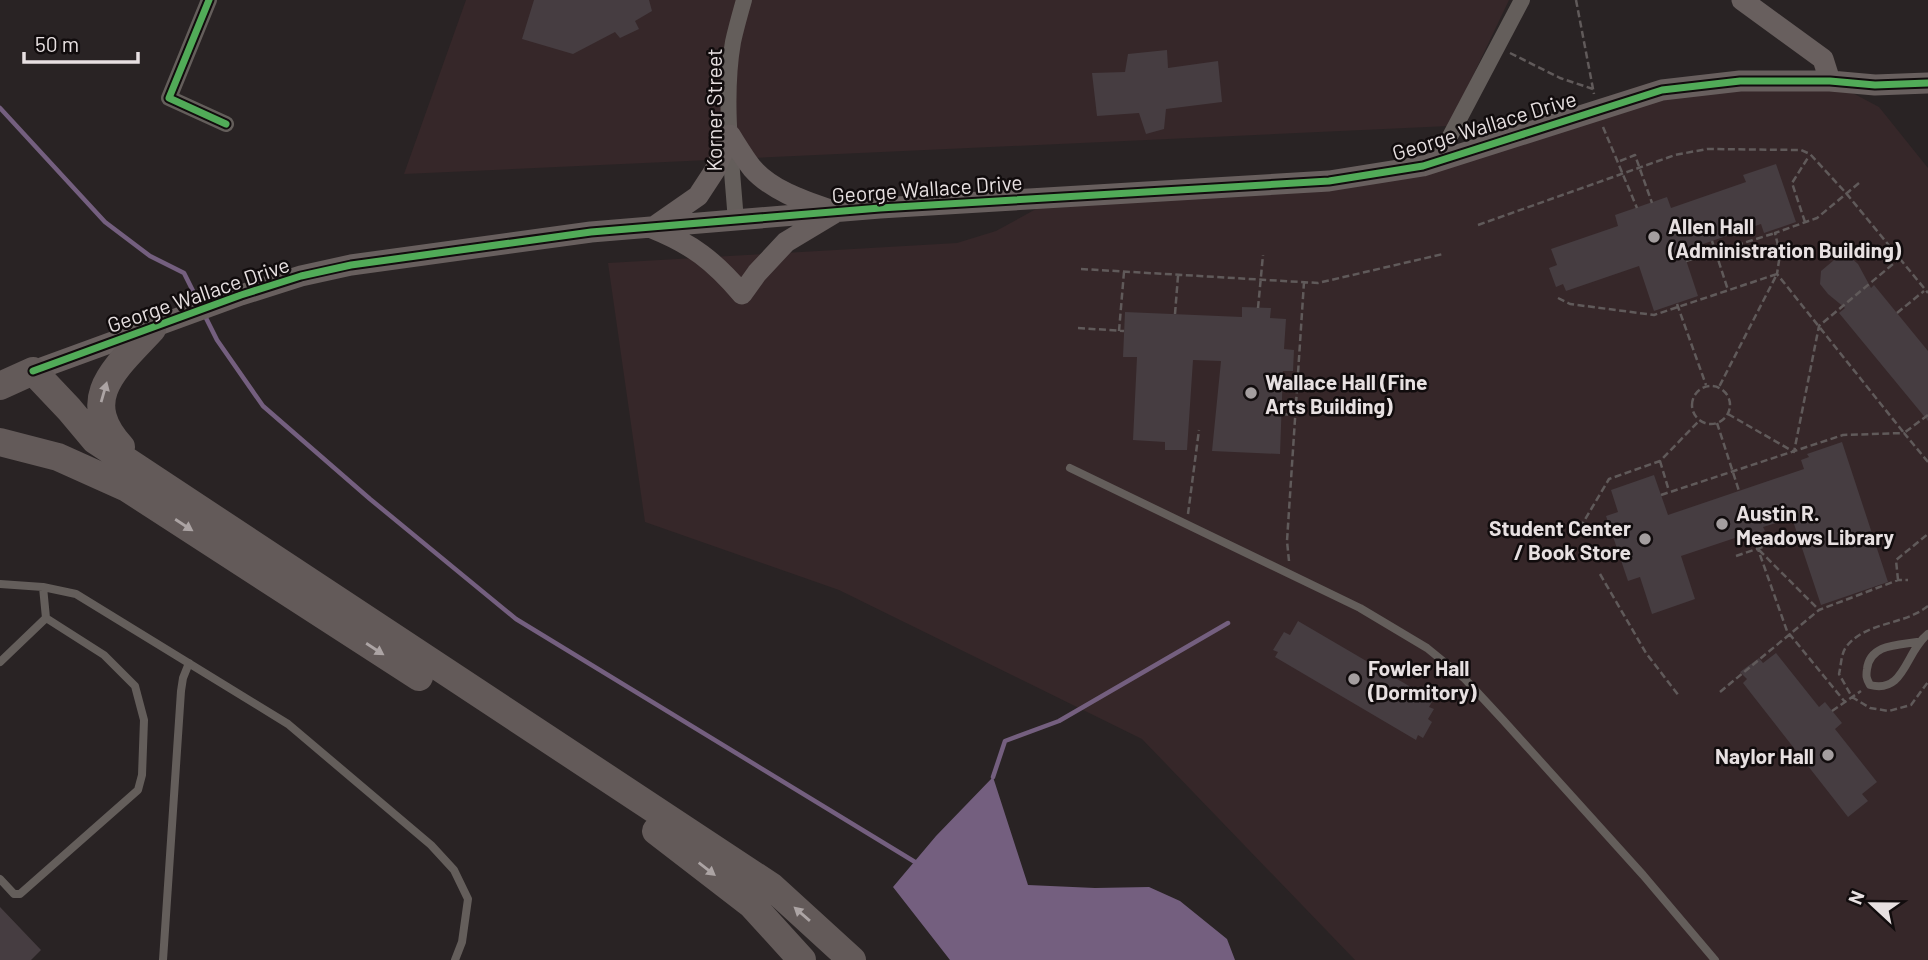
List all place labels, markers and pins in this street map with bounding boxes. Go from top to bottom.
place label: Allen Hall (Administration Building) [1667,213,1902,262]
marker: Allen Hall (Administration Building) [1646,229,1662,245]
place label: Wallace Hall (Fine Arts Building) [1265,369,1427,418]
marker: Wallace Hall (Fine Arts Building) [1243,385,1259,401]
place label: Austin R. Meadows Library [1736,500,1894,549]
place label: Student Center / Book Store [1489,515,1631,564]
marker: Austin R. Meadows Library [1714,516,1730,532]
marker: Student Center / Book Store [1637,531,1653,547]
place label: Fowler Hall (Dormitory) [1367,655,1477,704]
marker: Fowler Hall (Dormitory) [1346,671,1362,687]
place label: Naylor Hall [1715,743,1814,768]
marker: Naylor Hall [1820,747,1836,763]

